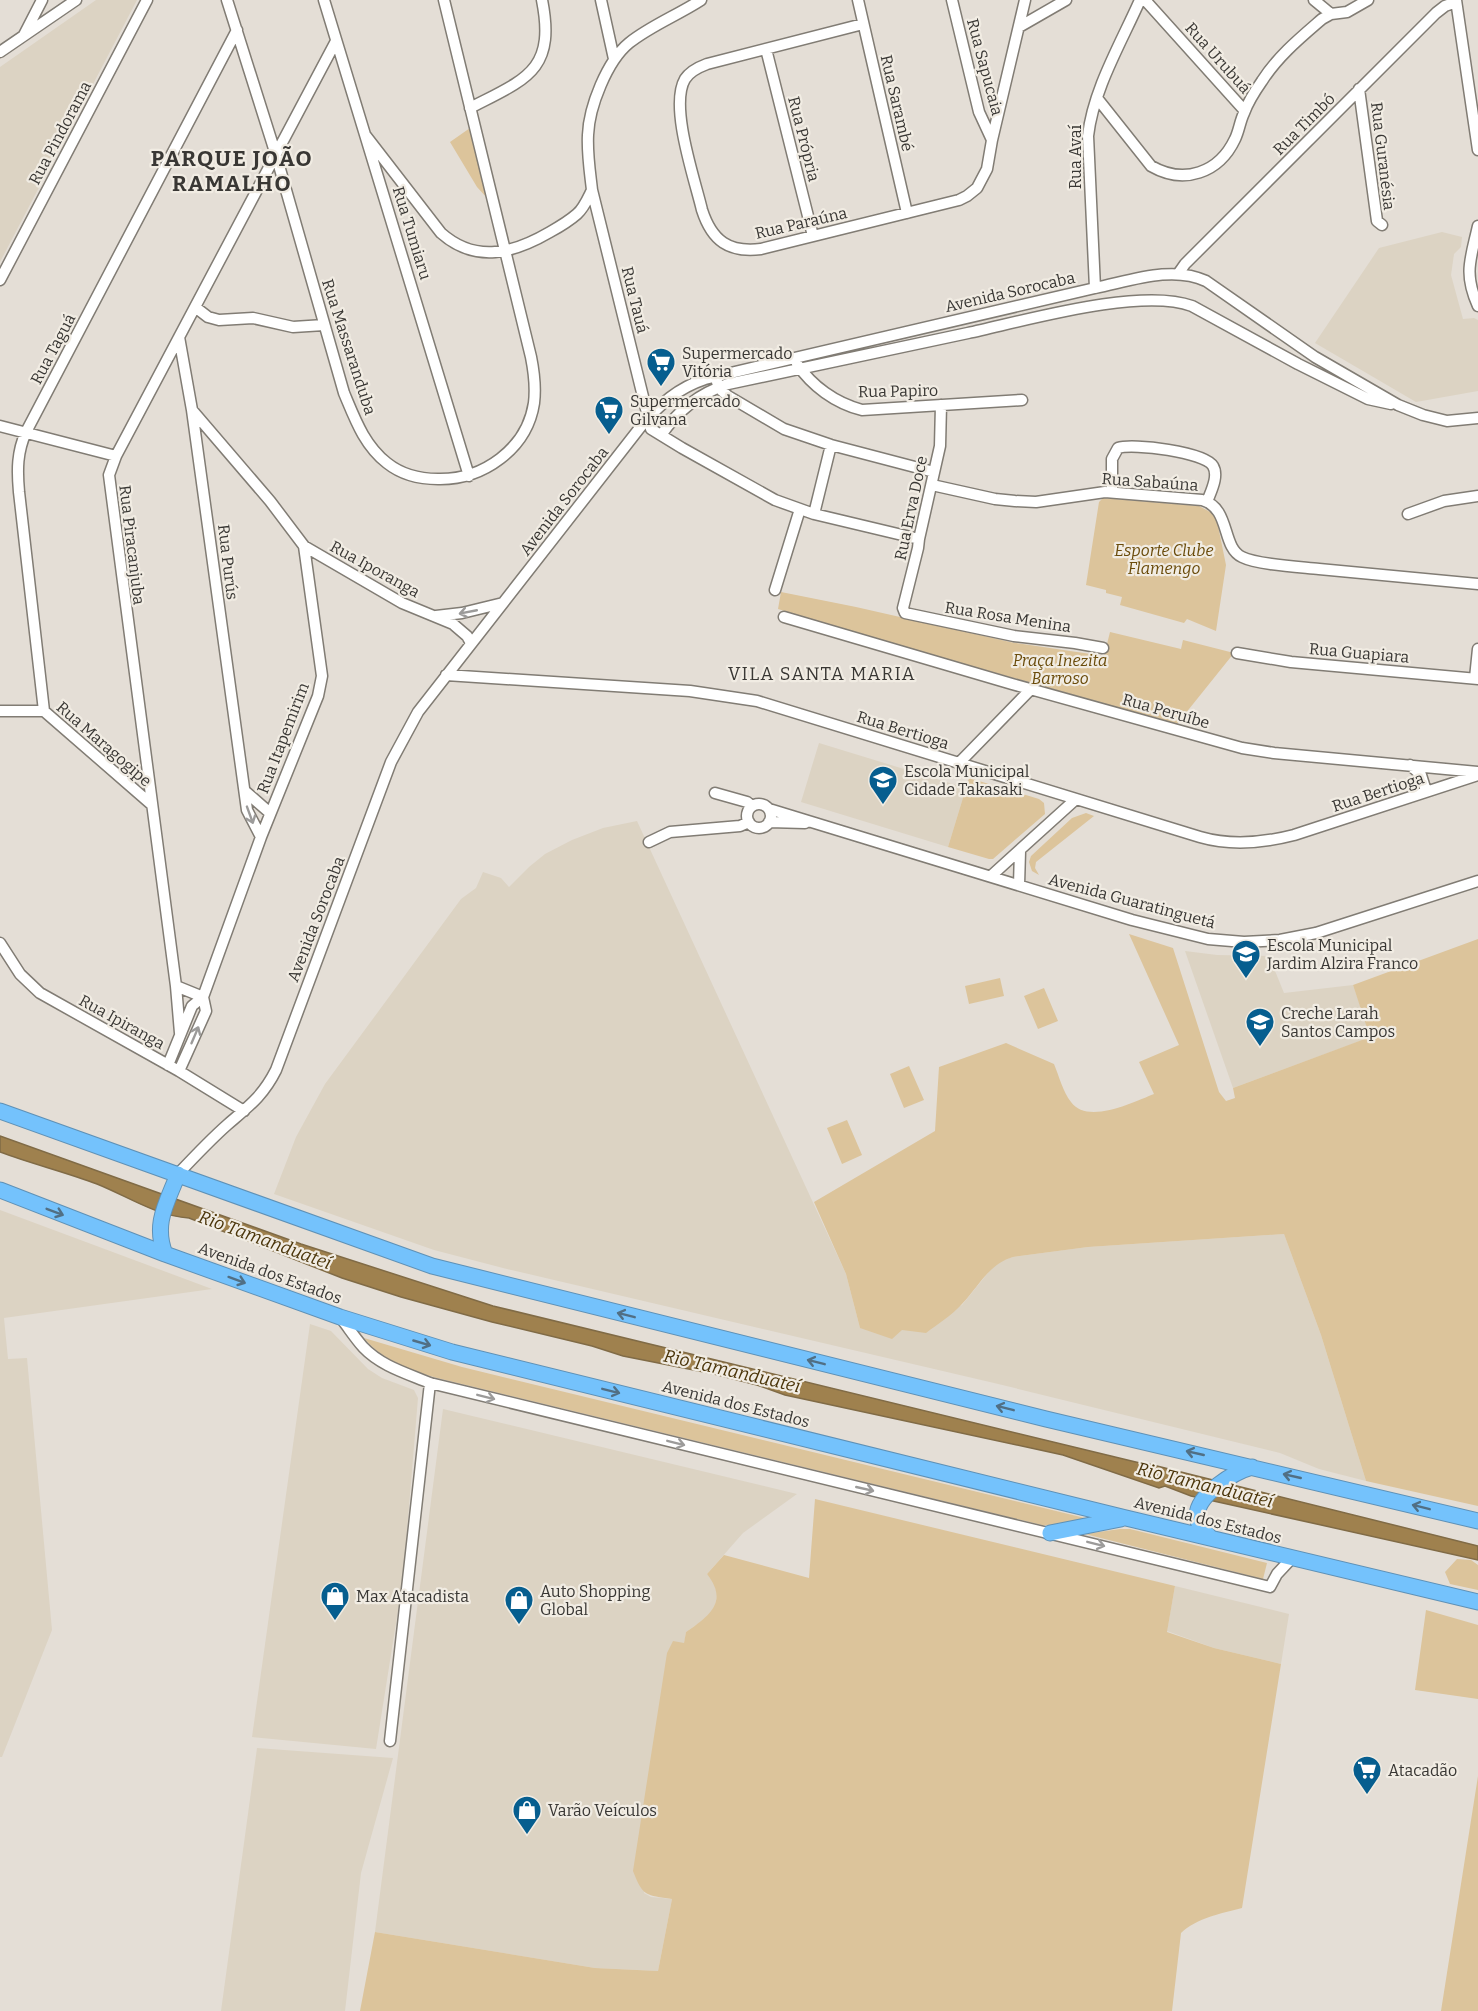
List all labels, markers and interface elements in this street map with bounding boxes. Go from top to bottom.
street label: Rua Sapucaia [963,16,1007,118]
street label: Rua Urubuá [1181,19,1255,98]
street label: Rua Sarambé [877,53,917,153]
street label: Rua Pindorama [25,78,95,188]
street label: Rua Timbó [1269,89,1339,159]
street label: Rua Própria [784,94,824,184]
street label: Rua Guranésia [1367,101,1399,211]
street label: Rua Avaí [1066,125,1085,189]
district label: PARQUE JOÃO RAMALHO [151,145,313,197]
street label: Rua Tumiaru [389,184,435,282]
street label: Rua Paraúna [753,203,849,243]
street label: Rua Tauá [618,265,653,336]
street label: Avenida Sorocaba [943,268,1077,316]
street label: Rua Massaranduba [318,277,380,418]
street label: Rua Taguá [27,310,80,387]
place label: Supermercado Vitória [682,344,792,381]
supermarket icon: Supermercado Vitória [645,346,677,388]
street label: Rua Papiro [858,381,938,401]
place label: Supermercado Gilvana [630,392,740,429]
supermarket icon: Supermercado Gilvana [593,394,625,436]
street label: Avenida Sorocaba [516,443,612,559]
street label: Rua Erva Doce [891,454,931,562]
street label: Rua Sabaúna [1101,469,1199,495]
street label: Rua Piracanjuba [115,484,149,606]
street label: Rua Purús [214,523,242,601]
street label: Rua Iporanga [327,537,423,602]
park label: Esporte Clube Flamengo [1114,541,1214,578]
street label: Rua Rosa Menina [943,598,1073,636]
one-way arrow [459,607,478,618]
street label: Rua Guapiara [1308,639,1410,667]
park label: Praça Inezita Barroso [1013,651,1107,688]
district label: VILA SANTA MARIA [728,663,916,685]
street label: Rua Itapemirim [253,680,313,796]
street label: Rua Peruíbe [1120,689,1212,733]
street label: Rua Maragogipe [53,697,155,791]
street label: Rua Bertioga [855,707,952,753]
place label: Escola Municipal Cidade Takasaki [904,762,1030,799]
school or university icon: Escola Municipal Cidade Takasaki [867,764,899,806]
street label: Rua Bertioga [1330,768,1427,816]
one-way arrow [245,805,256,824]
street label: Avenida Sorocaba [283,853,349,984]
street label: Avenida Guaratinguetá [1047,870,1218,932]
place label: Escola Municipal Jardim Alzira Franco [1266,936,1418,973]
school or university icon: Escola Municipal Jardim Alzira Franco [1230,938,1262,980]
street label: Rua Ipiranga [76,991,168,1053]
place label: Creche Larah Santos Campos [1281,1004,1395,1041]
school or university icon: Creche Larah Santos Campos [1244,1006,1276,1048]
one-way arrow [190,1026,201,1044]
water label: Rio Tamanduateí [196,1206,336,1275]
one-way arrow [45,1207,63,1218]
street label: Avenida dos Estados [196,1238,344,1308]
one-way arrow [227,1275,246,1286]
one-way arrow [617,1309,636,1321]
one-way arrow [412,1338,431,1349]
water label: Rio Tamanduateí [661,1345,804,1398]
one-way arrow [806,1355,825,1367]
street label: Avenida dos Estados [660,1377,812,1431]
one-way arrow [601,1386,620,1398]
one-way arrow [477,1391,496,1403]
one-way arrow [996,1402,1015,1414]
one-way arrow [666,1438,685,1450]
one-way arrow [1186,1447,1205,1459]
water label: Rio Tamanduateí [1135,1457,1277,1513]
one-way arrow [1283,1470,1302,1482]
one-way arrow [855,1484,874,1496]
street label: Avenida dos Estados [1132,1493,1284,1547]
one-way arrow [1412,1501,1431,1513]
one-way arrow [1086,1539,1105,1551]
shop icon: Max Atacadista [319,1580,351,1622]
place label: Auto Shopping Global [540,1582,650,1619]
shop icon: Auto Shopping Global [503,1584,535,1626]
place label: Max Atacadista [356,1587,469,1606]
supermarket icon: Atacadão [1351,1754,1383,1796]
place label: Atacadão [1388,1761,1457,1780]
shop icon: Varão Veículos [511,1794,543,1836]
place label: Varão Veículos [548,1801,657,1820]

